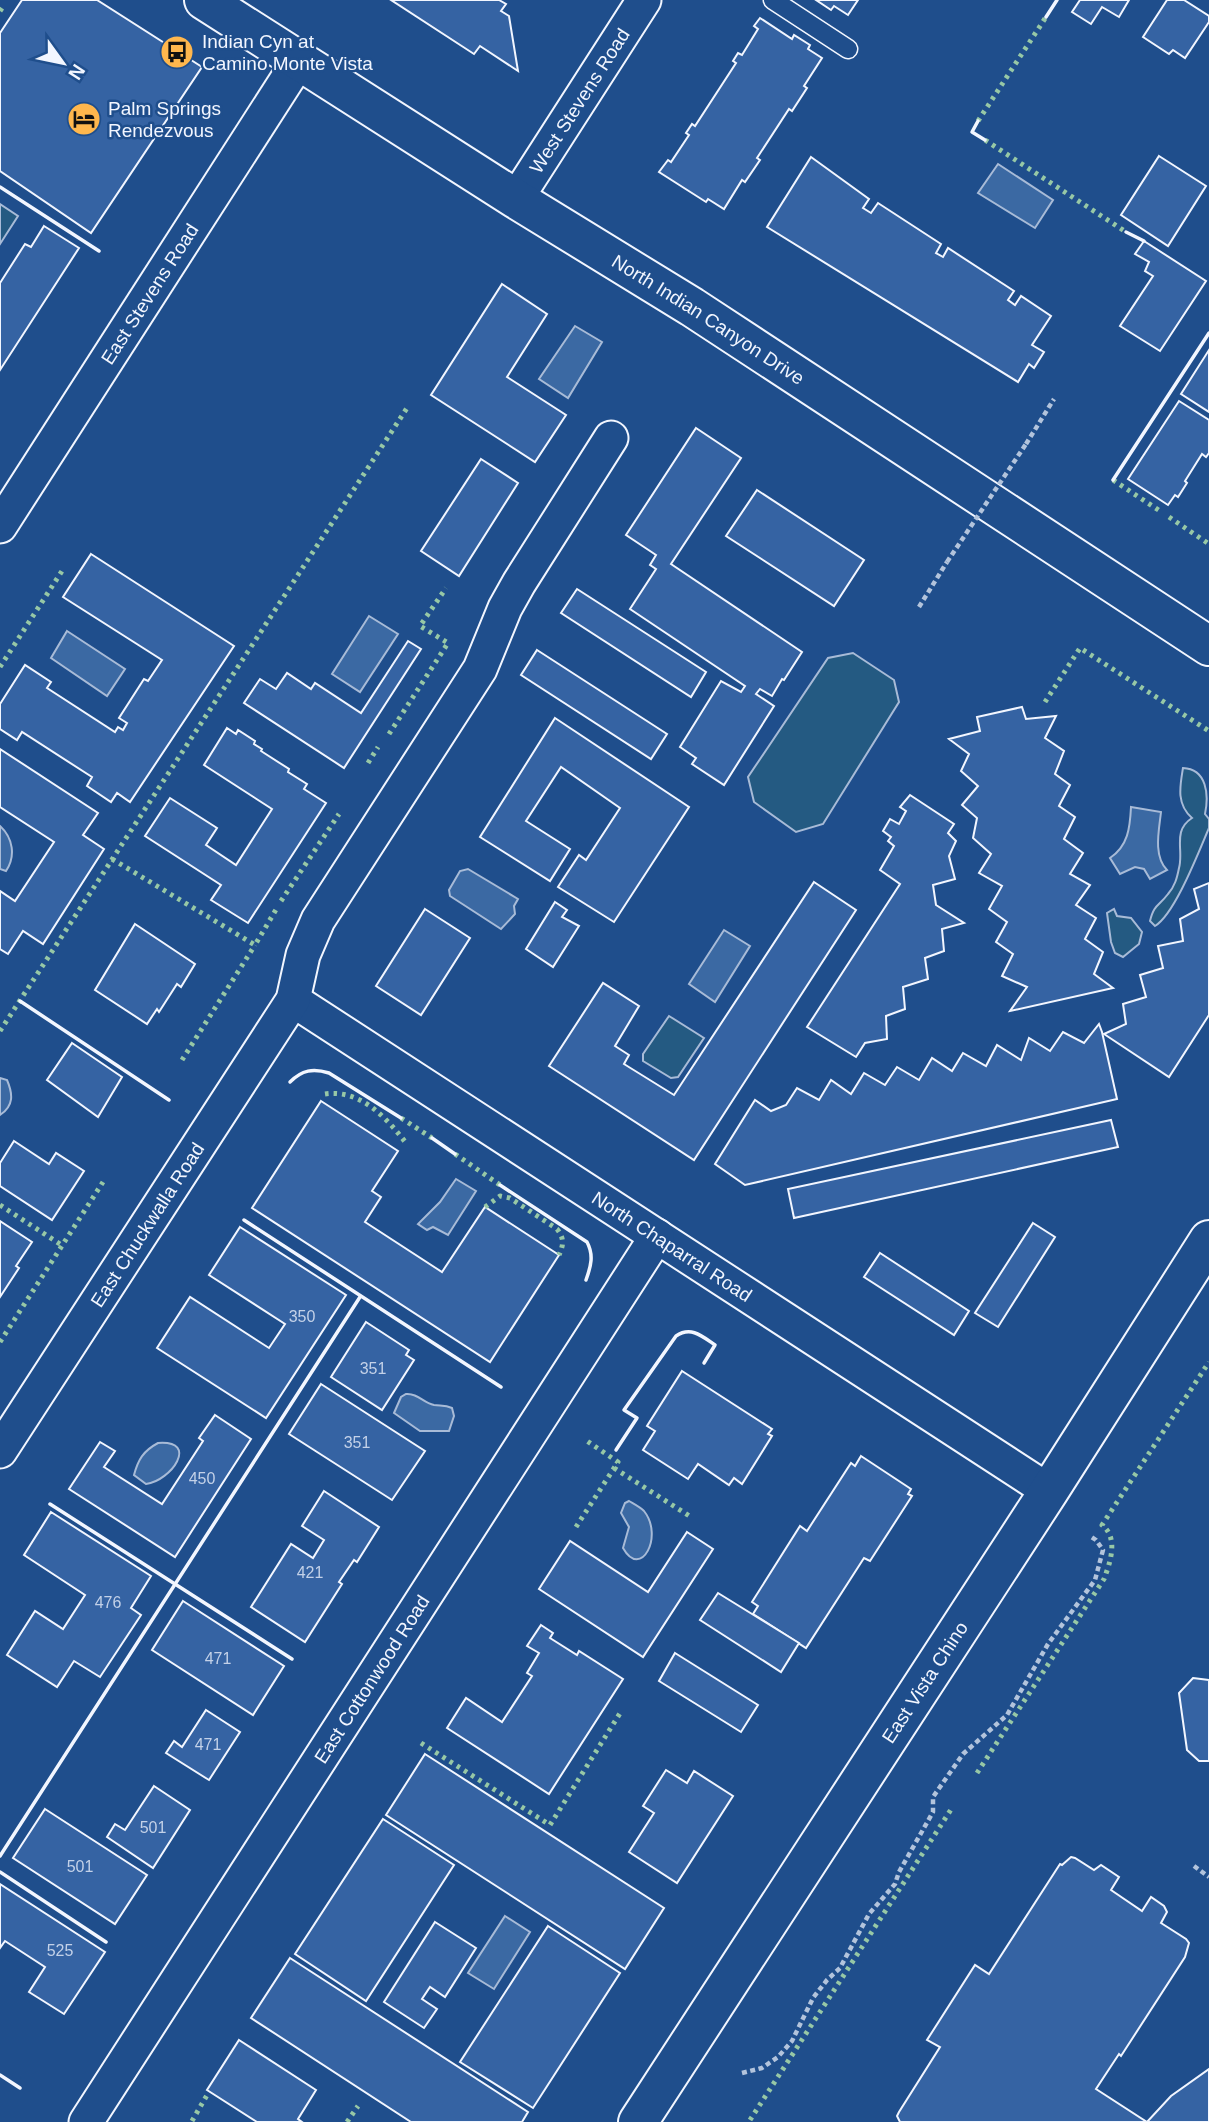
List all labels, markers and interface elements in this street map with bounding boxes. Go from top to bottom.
street label: West Stevens Road [526,25,634,177]
north arrow [28,28,98,98]
place label: Indian Cyn at Camino Monte Vista [202,31,373,74]
bus stop icon: Indian Cyn at Camino Monte Vista [158,33,196,71]
text: N [64,61,89,83]
place label: Palm Springs Rendezvous [108,98,221,141]
hotel icon: Palm Springs Rendezvous [65,100,103,138]
street label: East Stevens Road [97,220,203,368]
street label: North Indian Canyon Drive [608,251,808,389]
street label: East Chuckwalla Road [87,1139,208,1311]
street label: North Chaparral Road [588,1187,756,1306]
house number: 350 [289,1308,315,1325]
house number: 351 [360,1360,386,1377]
house number: 351 [344,1434,370,1451]
house number: 450 [189,1470,215,1487]
house number: 421 [297,1564,323,1581]
street label: East Cottonwood Road [310,1591,434,1767]
house number: 476 [95,1594,121,1611]
street label: East Vista Chino [878,1618,972,1747]
house number: 471 [205,1650,231,1667]
house number: 471 [195,1736,221,1753]
house number: 501 [140,1819,166,1836]
house number: 501 [67,1858,93,1875]
house number: 525 [47,1942,73,1959]

